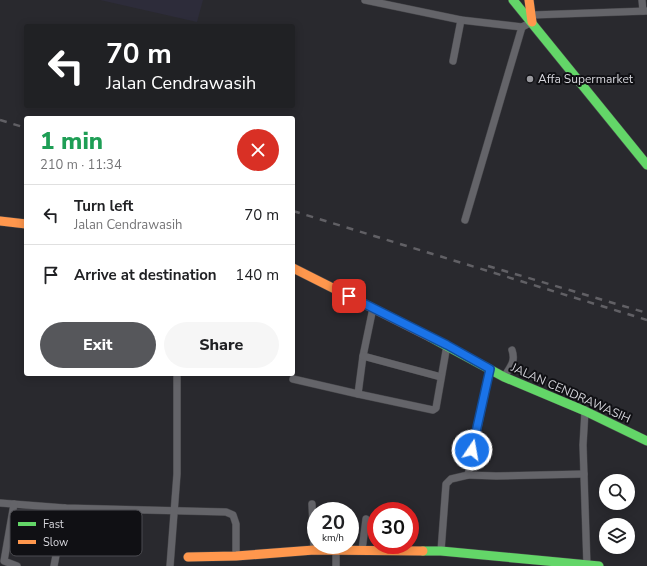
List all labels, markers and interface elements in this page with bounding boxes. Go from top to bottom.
text: 70 m [106,35,172,73]
icon: left [40,40,92,92]
text: Jalan Cendrawasih [106,71,256,95]
place label: Affa Supermarket [538,71,634,87]
marker: Affa Supermarket [525,74,535,84]
text: 1 min [40,125,103,157]
button: close [237,129,279,171]
text: 210 m · 11:34 [40,156,122,174]
text: Turn left [74,196,133,216]
icon: left [40,204,62,226]
text: 70 m [244,205,279,225]
text: Jalan Cendrawasih [74,216,183,234]
icon: arrive [40,264,62,286]
text: Arrive at destination [74,265,217,285]
text: 140 m [235,265,279,285]
pin [332,279,366,313]
icon: arrive [338,285,360,307]
button: Exit [40,322,156,368]
button: Share [164,322,279,368]
street label: JALAN CENDRAWASIH [508,359,633,427]
position arrow [451,429,493,471]
map controls [599,474,635,554]
button: search [599,474,635,510]
speed limit sign: 30 [367,502,419,554]
text: 20 [321,509,345,536]
legend [10,510,142,556]
text: Fast [43,517,64,532]
button: layers [599,518,635,554]
text: km/h [322,531,344,545]
text: Slow [43,535,68,550]

